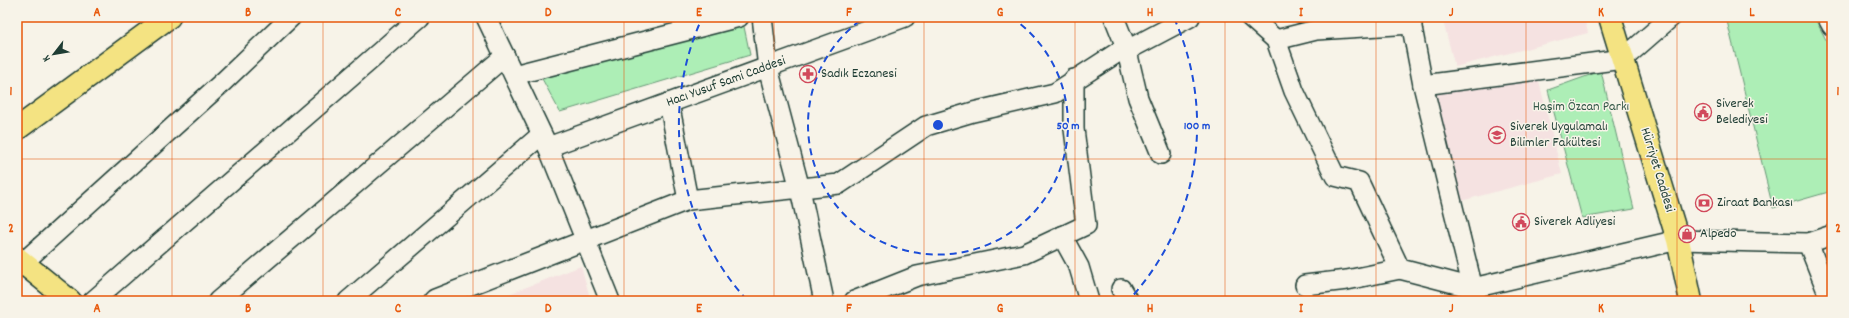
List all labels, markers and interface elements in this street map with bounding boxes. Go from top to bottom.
text: A [93,4,101,23]
text: B [245,4,251,23]
text: C [395,4,402,23]
text: D [545,4,552,23]
text: E [696,4,703,23]
text: F [846,4,852,23]
text: G [997,4,1004,23]
text: H [1147,4,1154,23]
text: I [1299,4,1304,23]
text: J [1449,4,1454,23]
text: K [1598,4,1604,23]
text: L [1749,4,1755,23]
north arrow [34,34,74,74]
street label: Hacı Yusuf Sami Caddesi [664,51,789,113]
text: K [39,52,55,64]
pharmacy icon: Sadık Eczanesi [798,64,818,84]
place label: Sadık Eczanesi [821,64,897,84]
text: 1 [10,83,13,102]
text: 1 [1837,83,1840,102]
place label: Siverek Belediyesi [1716,94,1768,130]
park label: Haşim Özcan Parkı [1533,97,1629,117]
public building icon: Siverek Belediyesi [1693,102,1713,122]
place label: Siverek Uygulamalı Bilimler Fakültesi [1510,117,1608,153]
centre of rings [931,118,945,132]
text: 50 m [1056,118,1080,135]
text: 100 m [1184,118,1210,135]
school or university icon: Siverek Uygulamalı Bilimler Fakültesi [1487,125,1507,145]
street label: Hürriyet Caddesi [1635,125,1679,215]
bank icon: Ziraat Bankası [1694,193,1714,213]
place label: Ziraat Bankası [1717,193,1793,213]
public building icon: Siverek Adliyesi [1511,212,1531,232]
place label: Siverek Adliyesi [1534,212,1616,232]
text: 2 [8,220,14,239]
text: 2 [1835,220,1841,239]
shop icon: Alpedo [1677,224,1697,244]
place label: Alpedo [1700,224,1736,244]
text: A [93,300,101,318]
text: B [245,300,251,318]
text: C [395,300,402,318]
text: D [545,300,552,318]
text: E [696,300,703,318]
text: F [846,300,852,318]
text: G [997,300,1004,318]
text: H [1147,300,1154,318]
text: I [1299,300,1304,318]
text: J [1449,300,1454,318]
text: K [1598,300,1604,318]
text: L [1749,300,1755,318]

